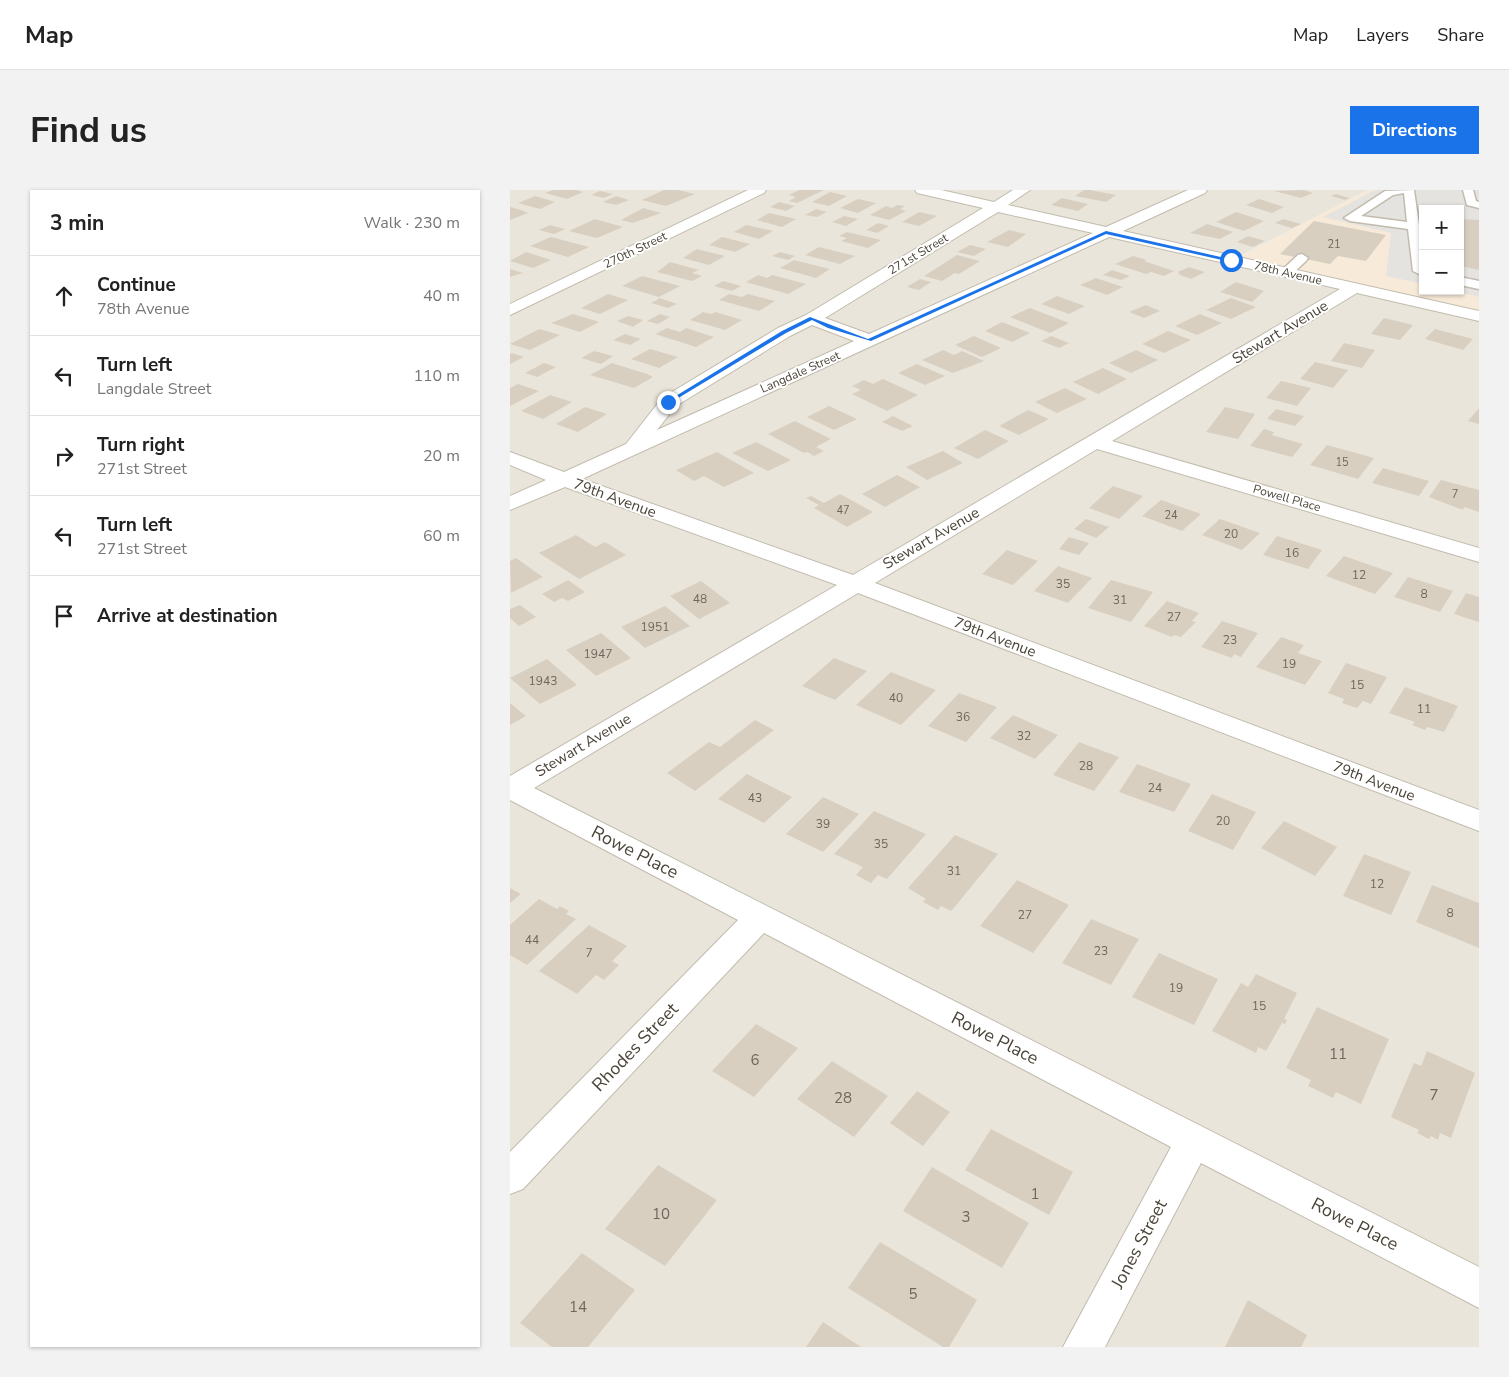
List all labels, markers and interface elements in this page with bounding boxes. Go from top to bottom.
text: Map [25,19,73,51]
text: Map [1293,23,1328,47]
text: Layers [1356,23,1409,47]
text: Share [1437,23,1484,47]
button: Directions [1350,106,1479,154]
text: Find us [30,107,147,154]
map controls [1419,205,1464,295]
button: + [1419,205,1464,250]
text: 3 min [50,209,104,237]
text: Walk · 230 m [364,212,460,234]
street label: 270th Street [601,227,670,272]
street label: 271st Street [885,229,952,278]
house number: 21 [1327,237,1341,252]
route start [1220,249,1243,272]
button: − [1419,250,1464,295]
street label: 78th Avenue [1252,257,1324,289]
text: Continue [97,272,176,298]
icon: ahead [50,282,78,310]
text: 40 m [423,285,460,307]
street label: Stewart Avenue [1228,295,1332,369]
text: 78th Avenue [97,298,189,320]
street label: Langdale Street [758,347,843,397]
text: Turn left [97,352,172,378]
icon: left [50,362,78,390]
text: 110 m [413,365,460,387]
text: Langdale Street [97,378,211,400]
route end [657,391,680,414]
text: Turn right [97,432,184,458]
icon: right [50,442,78,470]
text: 20 m [423,445,460,467]
house number: 15 [1335,455,1349,470]
text: 271st Street [97,458,187,480]
street label: 79th Avenue [571,474,659,522]
street label: Powell Place [1251,481,1323,515]
house number: 7 [1452,487,1458,502]
street label: Stewart Avenue [879,502,983,574]
house number: 47 [836,503,850,518]
house number: 24 [1164,508,1178,523]
text: Turn left [97,512,172,538]
icon: left [50,522,78,550]
text: 60 m [423,525,460,547]
house number: 20 [1224,526,1238,542]
text: 271st Street [97,538,187,560]
house number: 16 [1285,545,1299,561]
house number: 12 [1352,567,1366,583]
house number: 35 [1056,576,1070,592]
house number: 8 [1420,586,1428,602]
house number: 48 [693,591,707,607]
house number: 31 [1113,592,1127,608]
icon: arrive [50,602,78,630]
text: Arrive at destination [97,603,278,629]
house number: 27 [1167,609,1181,625]
street label: 79th Avenue [951,612,1039,662]
house number: 1951 [641,619,669,635]
house number: 23 [1223,632,1237,648]
house number: 1947 [584,646,612,662]
house number: 19 [1282,656,1296,672]
house number: 1943 [529,673,557,689]
house number: 15 [1350,677,1364,693]
house number: 40 [889,690,903,706]
house number: 11 [1417,701,1431,717]
street label: Stewart Avenue [531,708,635,782]
house number: 36 [956,709,970,725]
house number: 32 [1017,728,1031,744]
street label: 79th Avenue [1330,756,1418,806]
house number: 28 [1079,758,1093,774]
house number: 24 [1148,780,1162,796]
house number: 43 [748,790,762,806]
house number: 20 [1216,813,1230,829]
house number: 39 [816,816,830,832]
street label: Rowe Place [587,820,683,884]
house number: 35 [874,836,888,852]
house number: 31 [947,863,961,879]
house number: 12 [1370,876,1384,892]
house number: 8 [1446,905,1454,921]
house number: 27 [1018,907,1032,923]
house number: 44 [525,932,539,948]
house number: 23 [1094,943,1108,959]
house number: 7 [585,945,593,961]
house number: 19 [1169,980,1183,996]
street label: Rhodes Street [587,997,684,1097]
house number: 15 [1252,998,1266,1014]
street label: Rowe Place [947,1006,1043,1070]
house number: 11 [1329,1044,1347,1064]
house number: 6 [750,1050,760,1070]
house number: 7 [1429,1085,1439,1105]
house number: 28 [834,1088,852,1108]
house number: 1 [1030,1184,1040,1204]
street label: Rowe Place [1307,1192,1403,1256]
street label: Jones Street [1105,1194,1173,1294]
house number: 10 [652,1204,670,1224]
house number: 3 [961,1207,971,1227]
house number: 5 [908,1284,918,1304]
house number: 14 [569,1297,587,1317]

